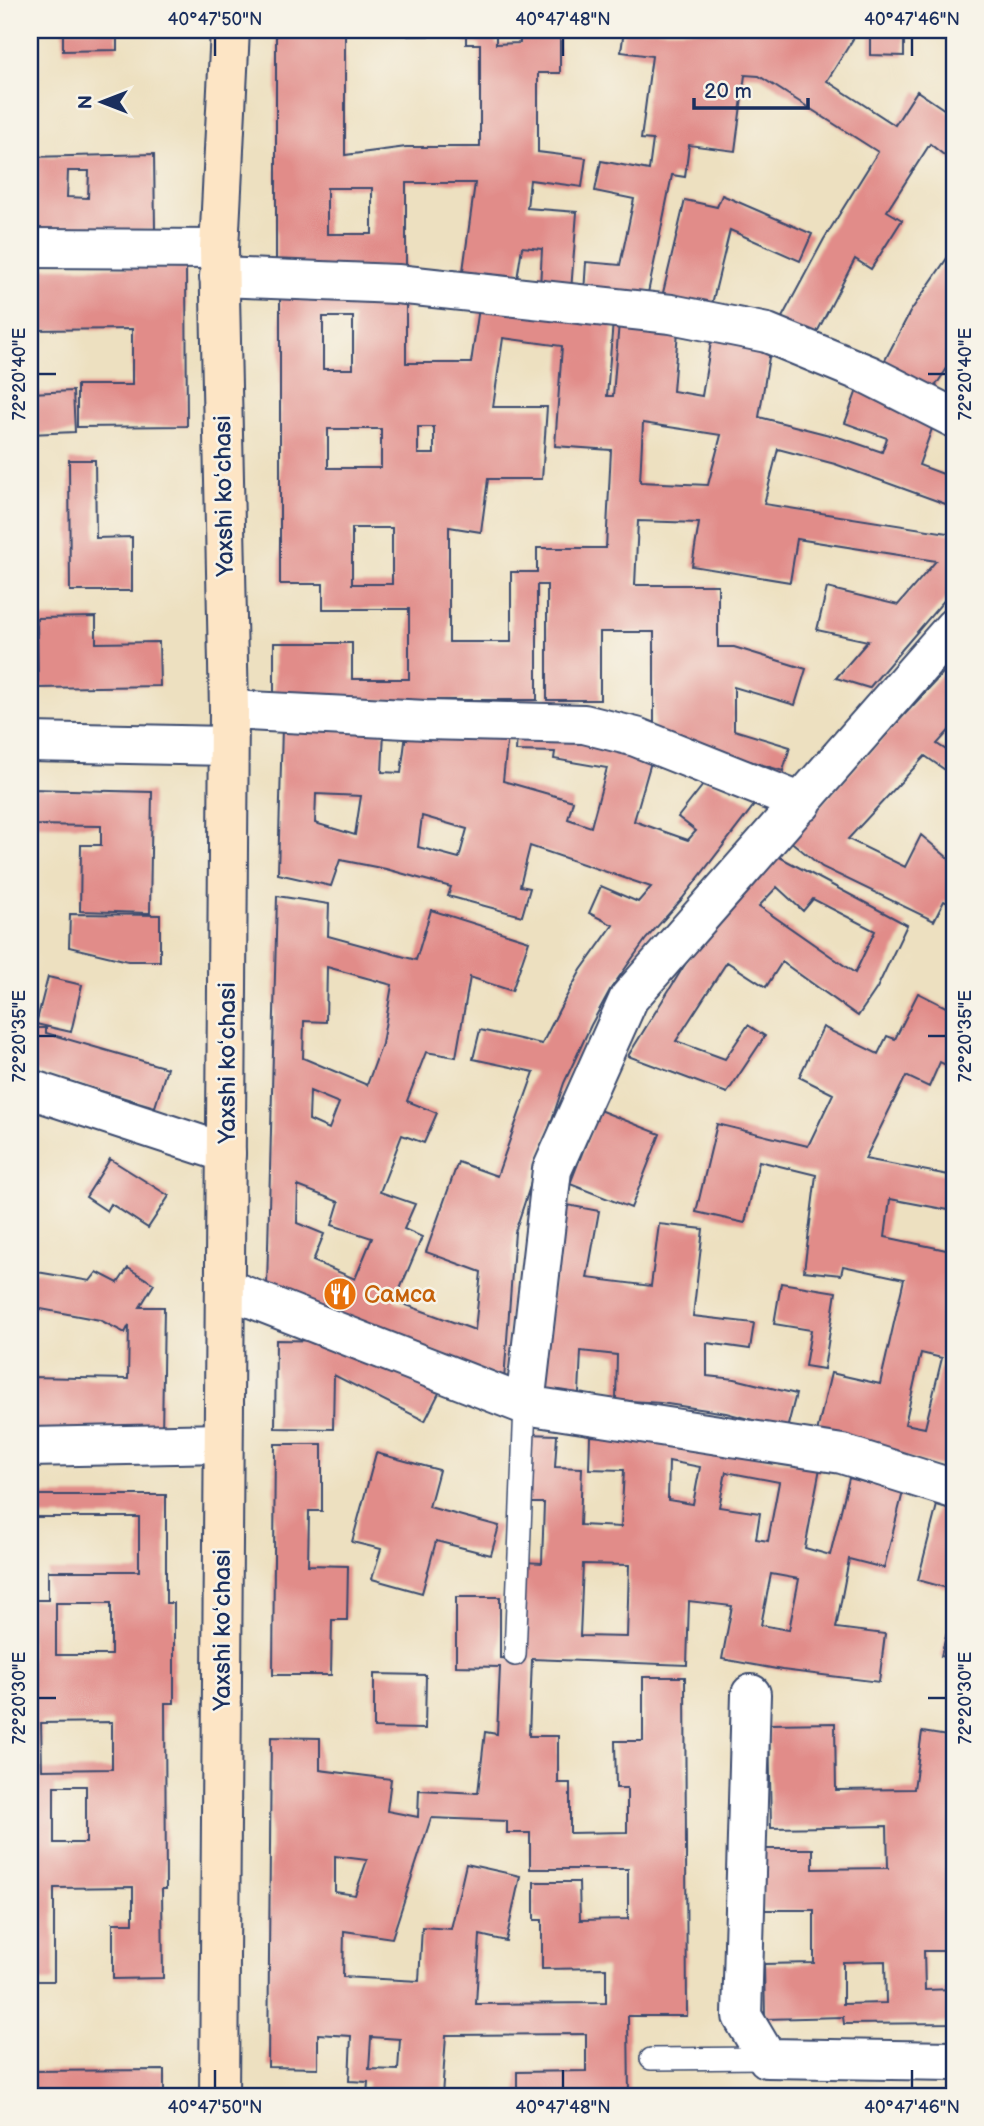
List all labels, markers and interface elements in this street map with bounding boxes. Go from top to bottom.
text: 40°47'50"N [168,9,262,30]
text: 40°47'48"N [515,9,611,30]
text: 40°47'46"N [864,9,960,30]
north arrow [66,66,136,136]
scale bar [694,66,807,110]
text: 20 m [704,79,752,104]
text: N [75,95,98,109]
text: 72°20'40"E [9,328,30,420]
text: 72°20'40"E [955,328,976,420]
street label: Yaxshi koʻchasi [208,415,240,578]
street label: Yaxshi koʻchasi [213,982,242,1145]
text: 72°20'35"E [9,990,30,1082]
text: 72°20'35"E [955,990,976,1082]
restaurant icon: Самса [321,1275,359,1313]
place label: Самса [364,1280,436,1309]
street label: Yaxshi koʻchasi [208,1549,237,1712]
text: 72°20'30"E [9,1652,30,1744]
text: 72°20'30"E [955,1652,976,1744]
text: 40°47'50"N [168,2097,262,2118]
text: 40°47'48"N [515,2097,611,2118]
text: 40°47'46"N [864,2097,960,2118]

